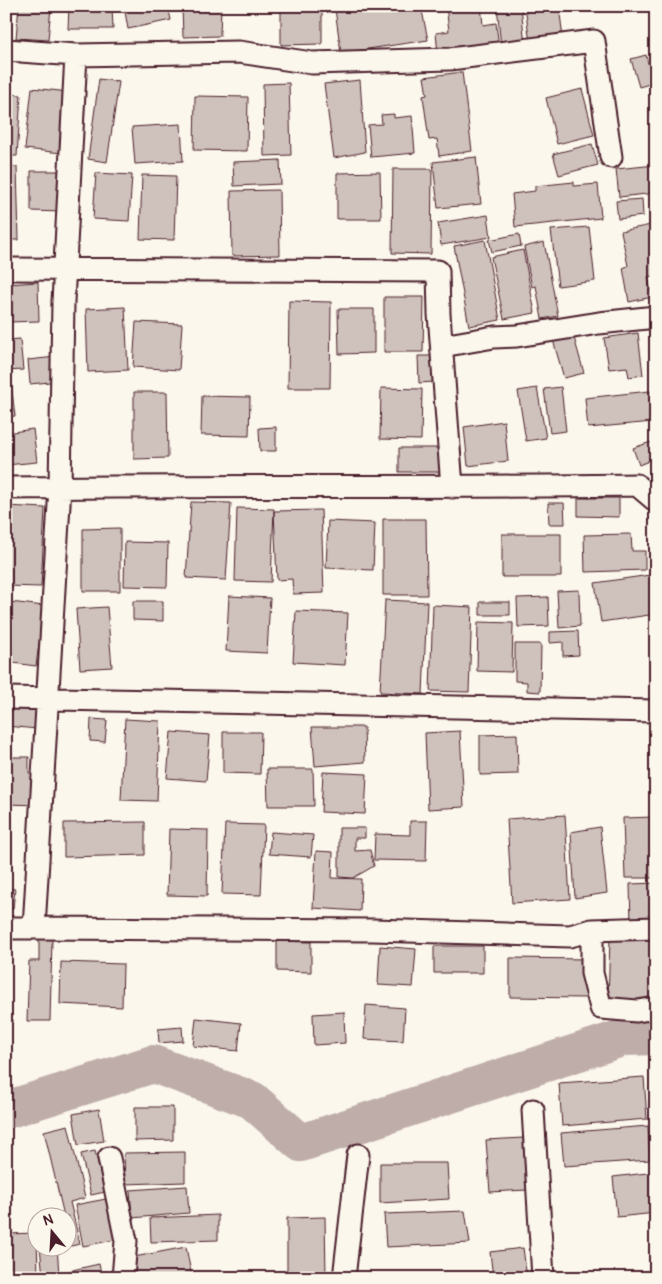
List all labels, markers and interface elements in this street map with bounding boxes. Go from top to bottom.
north arrow [28,1206,78,1256]
text: N [41,1211,55,1230]

